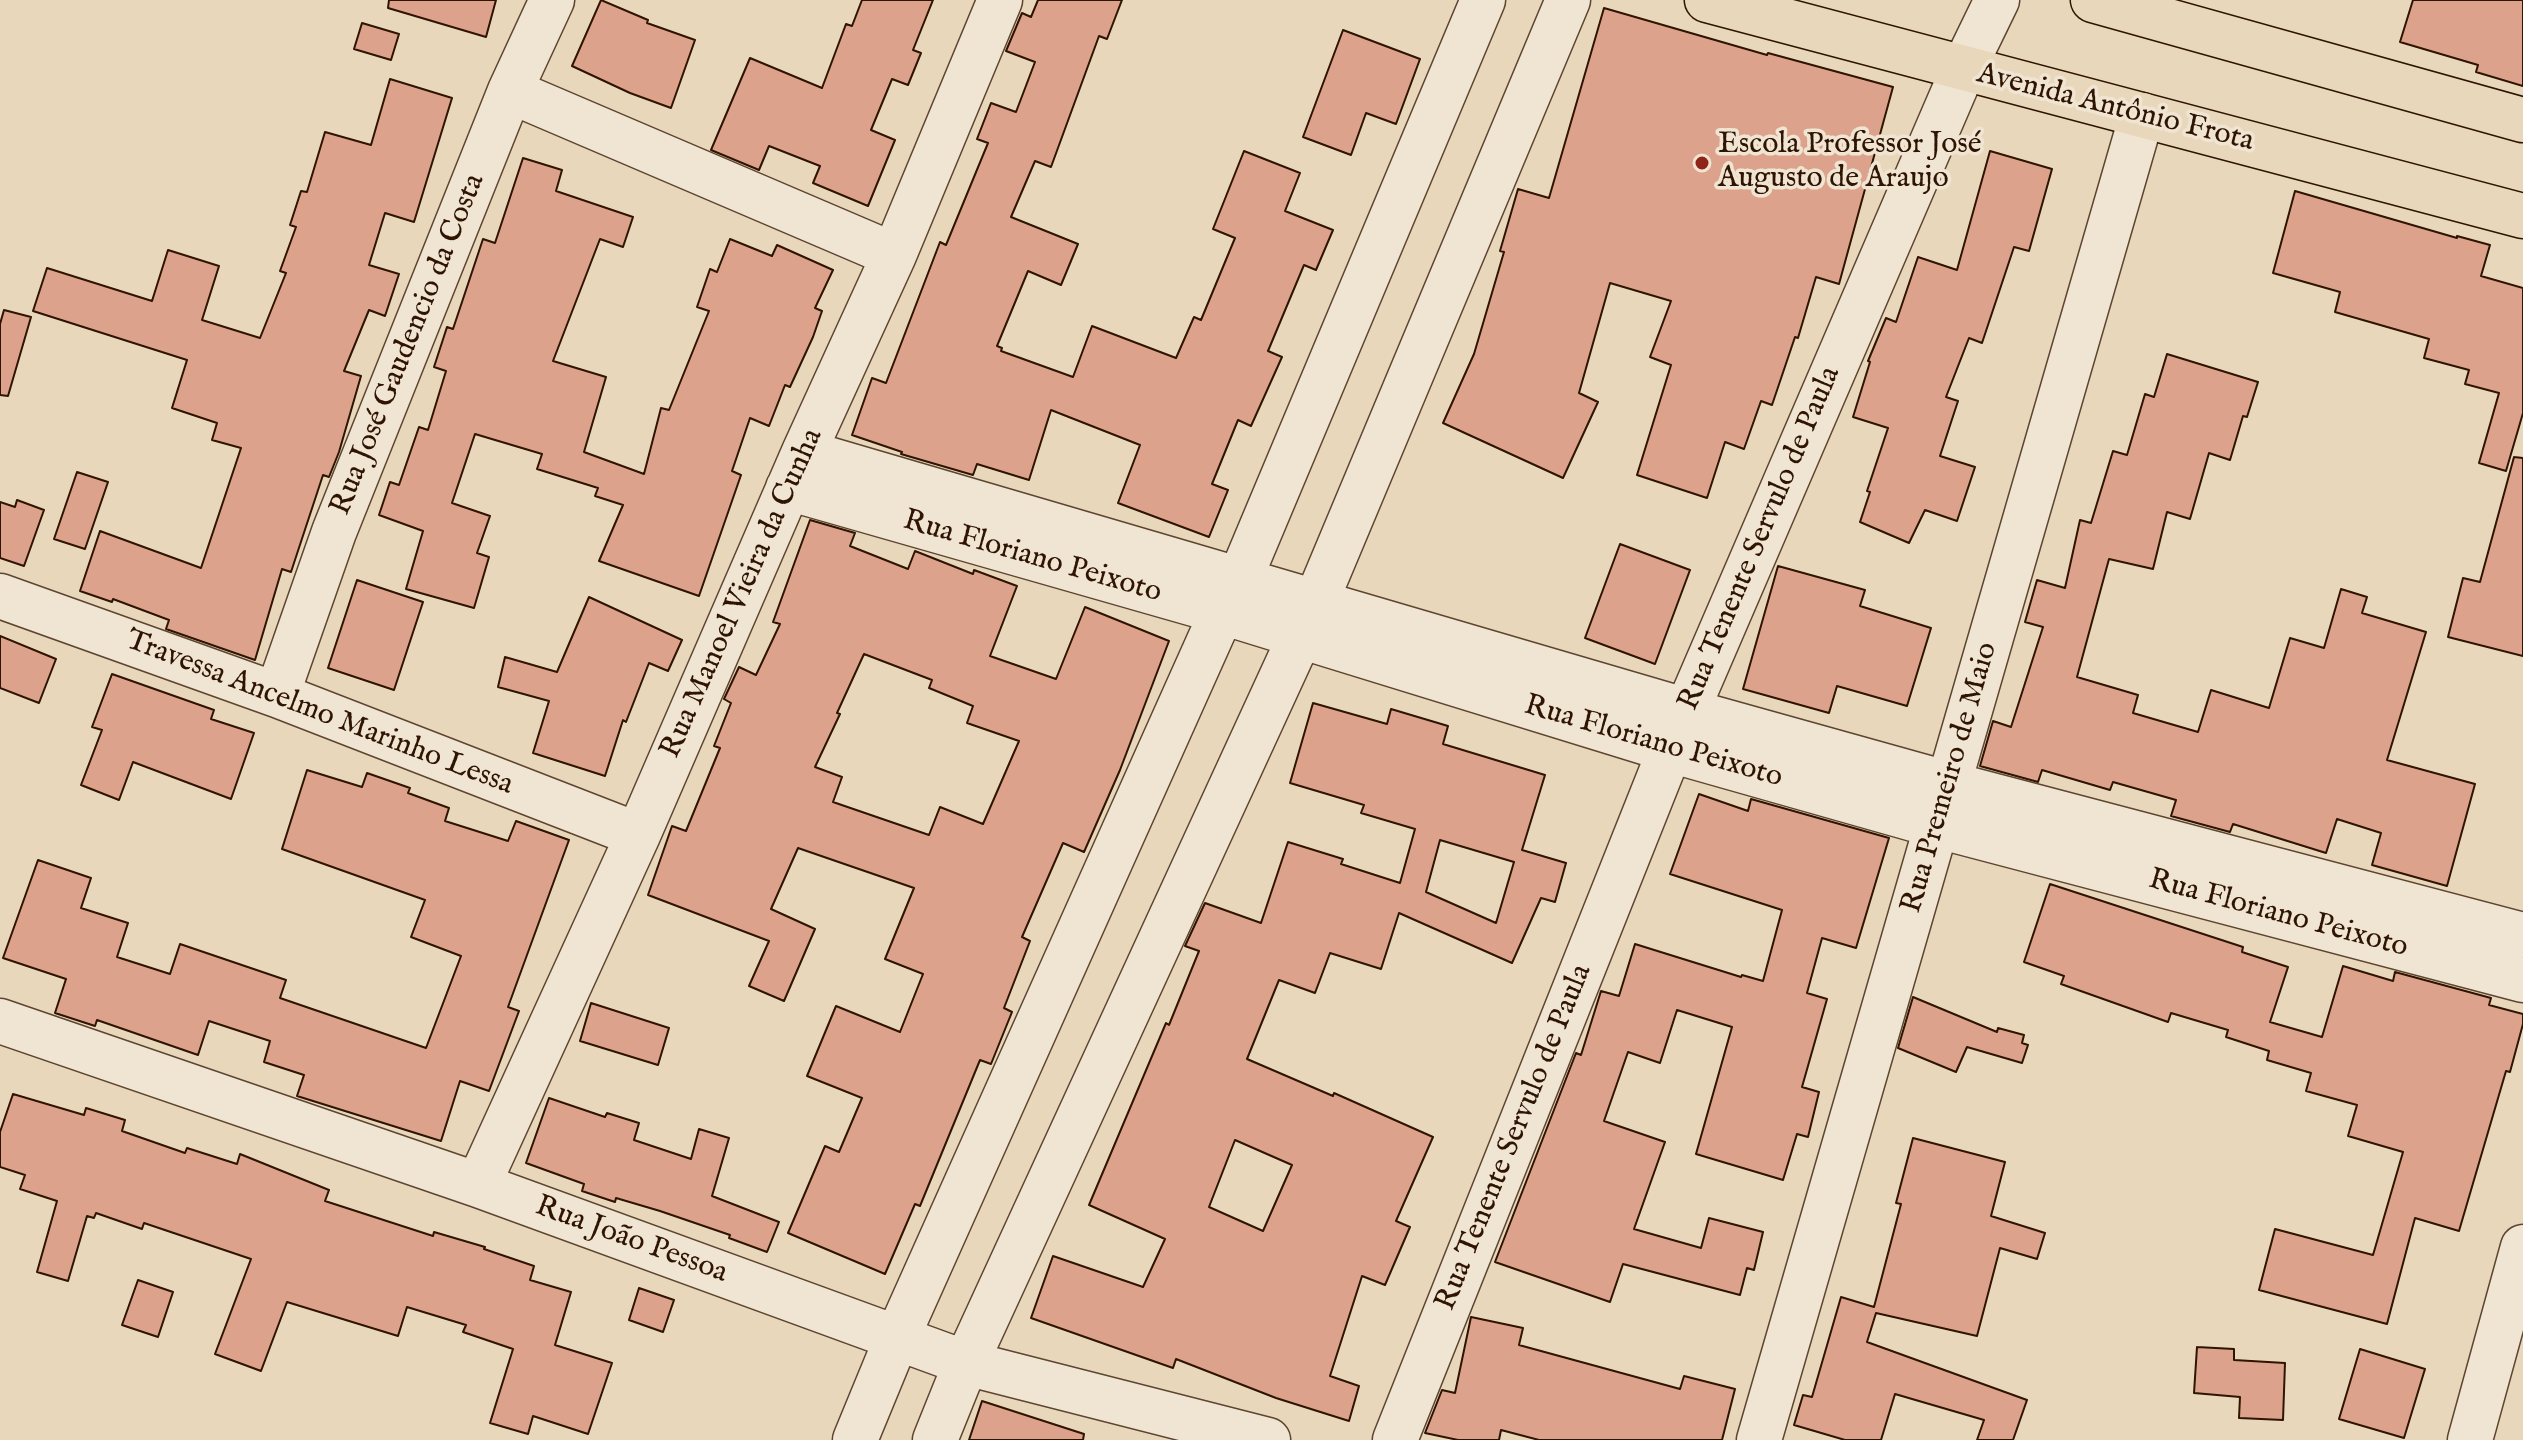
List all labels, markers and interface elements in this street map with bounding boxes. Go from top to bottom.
street label: Avenida Antônio Frota [1973,57,2257,161]
place label: Escola Professor José Augusto de Araujo [1718,128,1982,198]
marker: Escola Professor José Augusto de Araujo [1693,154,1711,172]
street label: Rua José Gaudencio da Costa [324,169,494,521]
street label: Rua Tenente Servulo de Paula [1672,362,1850,716]
street label: Rua Manoel Vieira da Cunha [654,424,832,764]
street label: Rua Floriano Peixoto [899,504,1165,612]
street label: Travessa Ancelmo Marinho Lessa [120,623,518,805]
street label: Rua Premeiro de Maio [1895,638,2007,918]
street label: Rua Floriano Peixoto [1520,689,1786,797]
street label: Rua Floriano Peixoto [2144,863,2412,967]
street label: Rua Tenente Servulo de Paula [1429,960,1601,1316]
street label: Rua João Pessoa [530,1190,732,1292]

